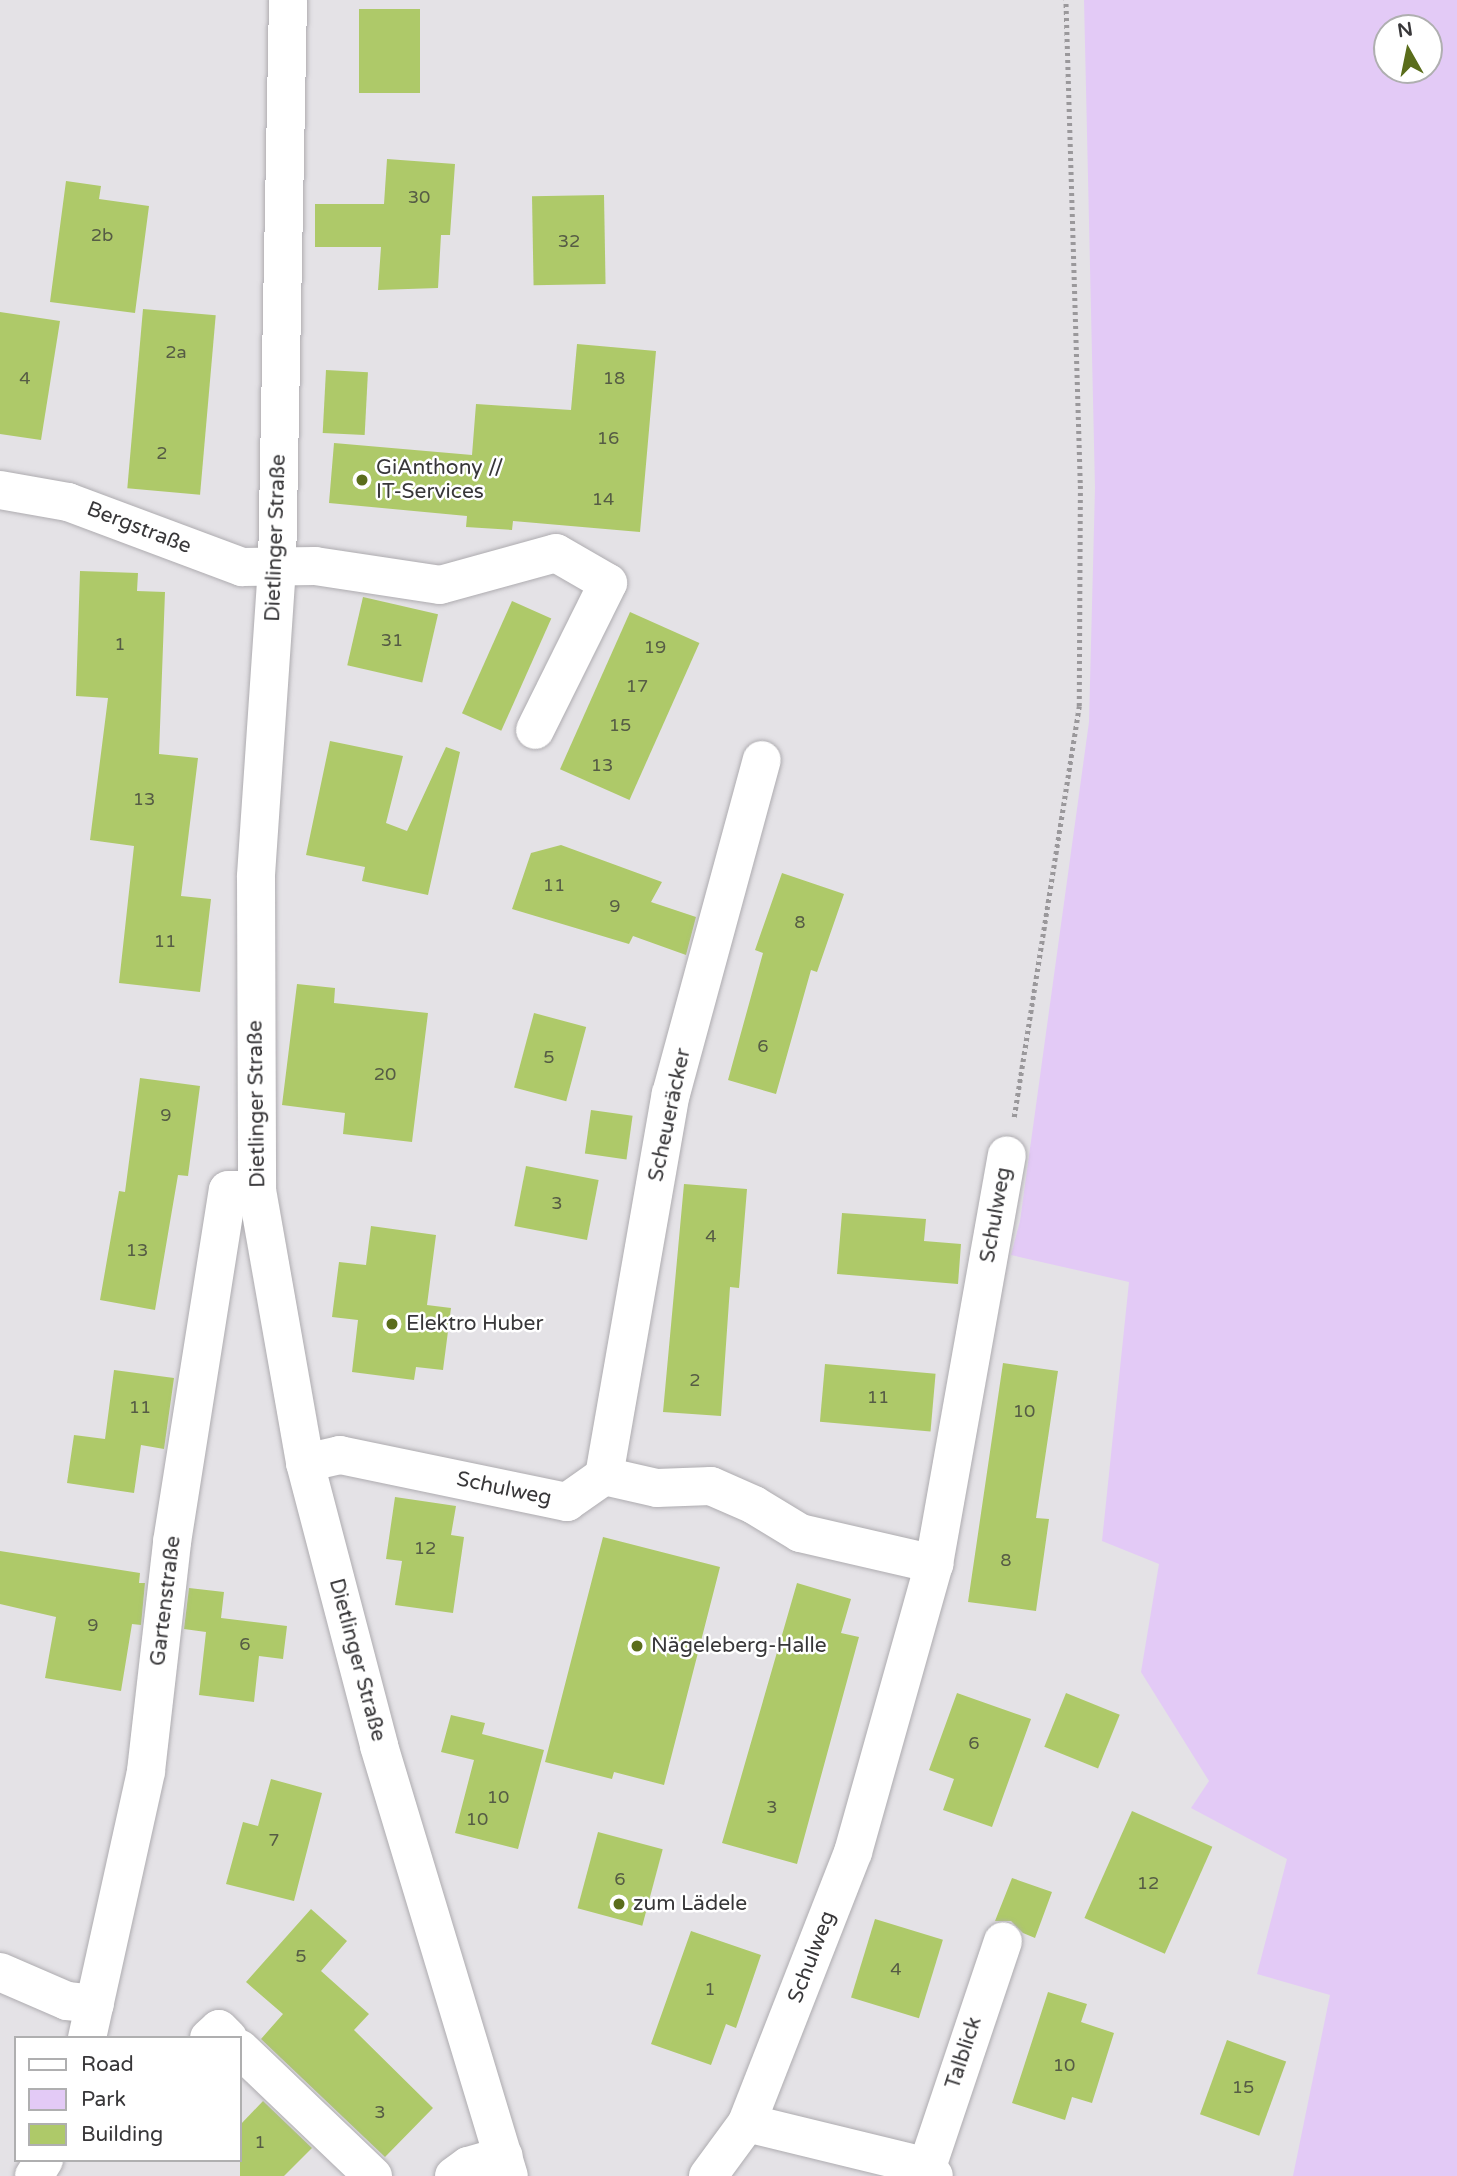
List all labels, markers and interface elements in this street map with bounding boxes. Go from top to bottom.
north arrow [1373,14,1443,84]
text: N [1396,18,1414,42]
house number: 30 [408,186,430,208]
house number: 2b [91,224,113,246]
house number: 32 [558,230,580,252]
house number: 2a [165,341,187,363]
house number: 4 [19,367,31,389]
house number: 18 [603,367,625,389]
house number: 16 [597,427,619,449]
house number: 2 [156,442,168,464]
street label: Dietlinger Straße [260,454,292,622]
place label: GiAnthony // IT-Services [376,455,503,505]
marker: GiAnthony // IT-Services [354,472,370,488]
house number: 14 [592,488,614,510]
street label: Bergstraße [83,497,195,559]
house number: 31 [381,629,403,651]
house number: 1 [114,633,126,655]
house number: 19 [644,636,666,658]
house number: 17 [626,675,648,697]
house number: 15 [609,714,631,736]
house number: 13 [591,754,613,776]
house number: 13 [133,788,155,810]
house number: 11 [543,874,565,896]
house number: 9 [609,895,621,917]
house number: 8 [794,911,806,933]
house number: 11 [154,930,176,952]
street label: Dietlinger Straße [243,1020,271,1188]
house number: 6 [757,1035,769,1057]
house number: 5 [543,1046,555,1068]
street label: Scheueräcker [644,1046,696,1184]
house number: 20 [374,1063,396,1085]
house number: 9 [160,1104,172,1126]
street label: Schulweg [975,1165,1017,1265]
house number: 3 [551,1192,563,1214]
house number: 4 [705,1225,717,1247]
house number: 13 [126,1239,148,1261]
place label: Elektro Huber [406,1311,543,1337]
marker: Elektro Huber [384,1316,400,1332]
house number: 2 [689,1369,701,1391]
house number: 11 [867,1386,889,1408]
house number: 11 [129,1396,151,1418]
house number: 10 [1013,1400,1035,1422]
street label: Schulweg [454,1467,554,1511]
street label: Gartenstraße [146,1535,186,1667]
house number: 12 [414,1537,436,1559]
house number: 8 [1000,1549,1012,1571]
street label: Dietlinger Straße [323,1576,391,1744]
house number: 9 [87,1614,99,1636]
house number: 6 [239,1633,251,1655]
place label: Nägeleberg-Halle [651,1633,827,1659]
marker: Nägeleberg-Halle [629,1638,645,1654]
house number: 6 [968,1732,980,1754]
house number: 10 [487,1786,509,1808]
house number: 3 [766,1796,778,1818]
house number: 10 [466,1808,488,1830]
house number: 7 [268,1829,280,1851]
house number: 6 [614,1868,626,1890]
house number: 12 [1137,1872,1159,1894]
place label: zum Lädele [633,1891,747,1917]
marker: zum Lädele [611,1896,627,1912]
street label: Schulweg [783,1907,841,2007]
house number: 5 [295,1945,307,1967]
house number: 4 [890,1958,902,1980]
house number: 1 [704,1978,716,2000]
street label: Talblick [941,2014,987,2092]
legend [14,2036,242,2162]
text: Road [81,2052,134,2077]
house number: 10 [1053,2054,1075,2076]
house number: 15 [1232,2076,1254,2098]
text: Park [81,2087,126,2112]
house number: 3 [374,2101,386,2123]
text: Building [81,2122,163,2147]
house number: 1 [254,2131,266,2153]

